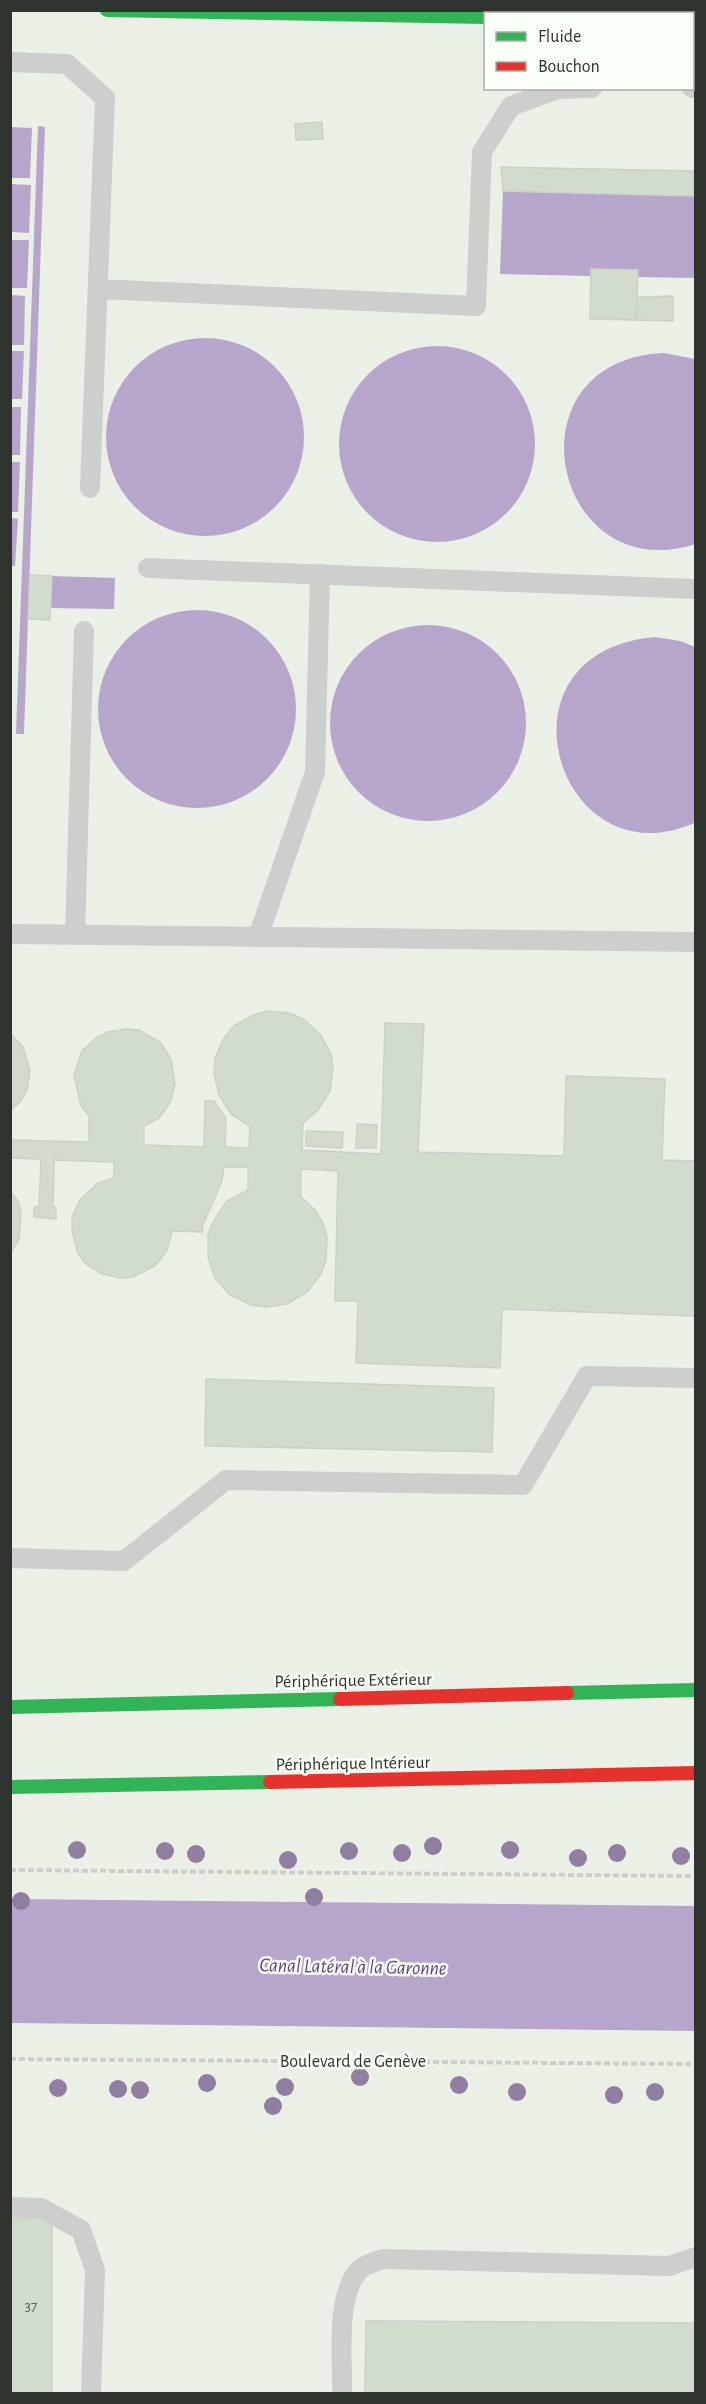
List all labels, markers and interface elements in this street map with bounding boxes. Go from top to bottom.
legend [484,12,694,90]
text: Fluide [538,28,581,46]
text: Bouchon [538,58,600,76]
street label: Périphérique Extérieur [274,1671,432,1691]
street label: Périphérique Intérieur [276,1754,431,1774]
water label: Canal Latéral à la Garonne [259,1955,447,1979]
street label: Boulevard de Genève [280,2053,426,2071]
house number: 37 [25,2299,37,2314]

